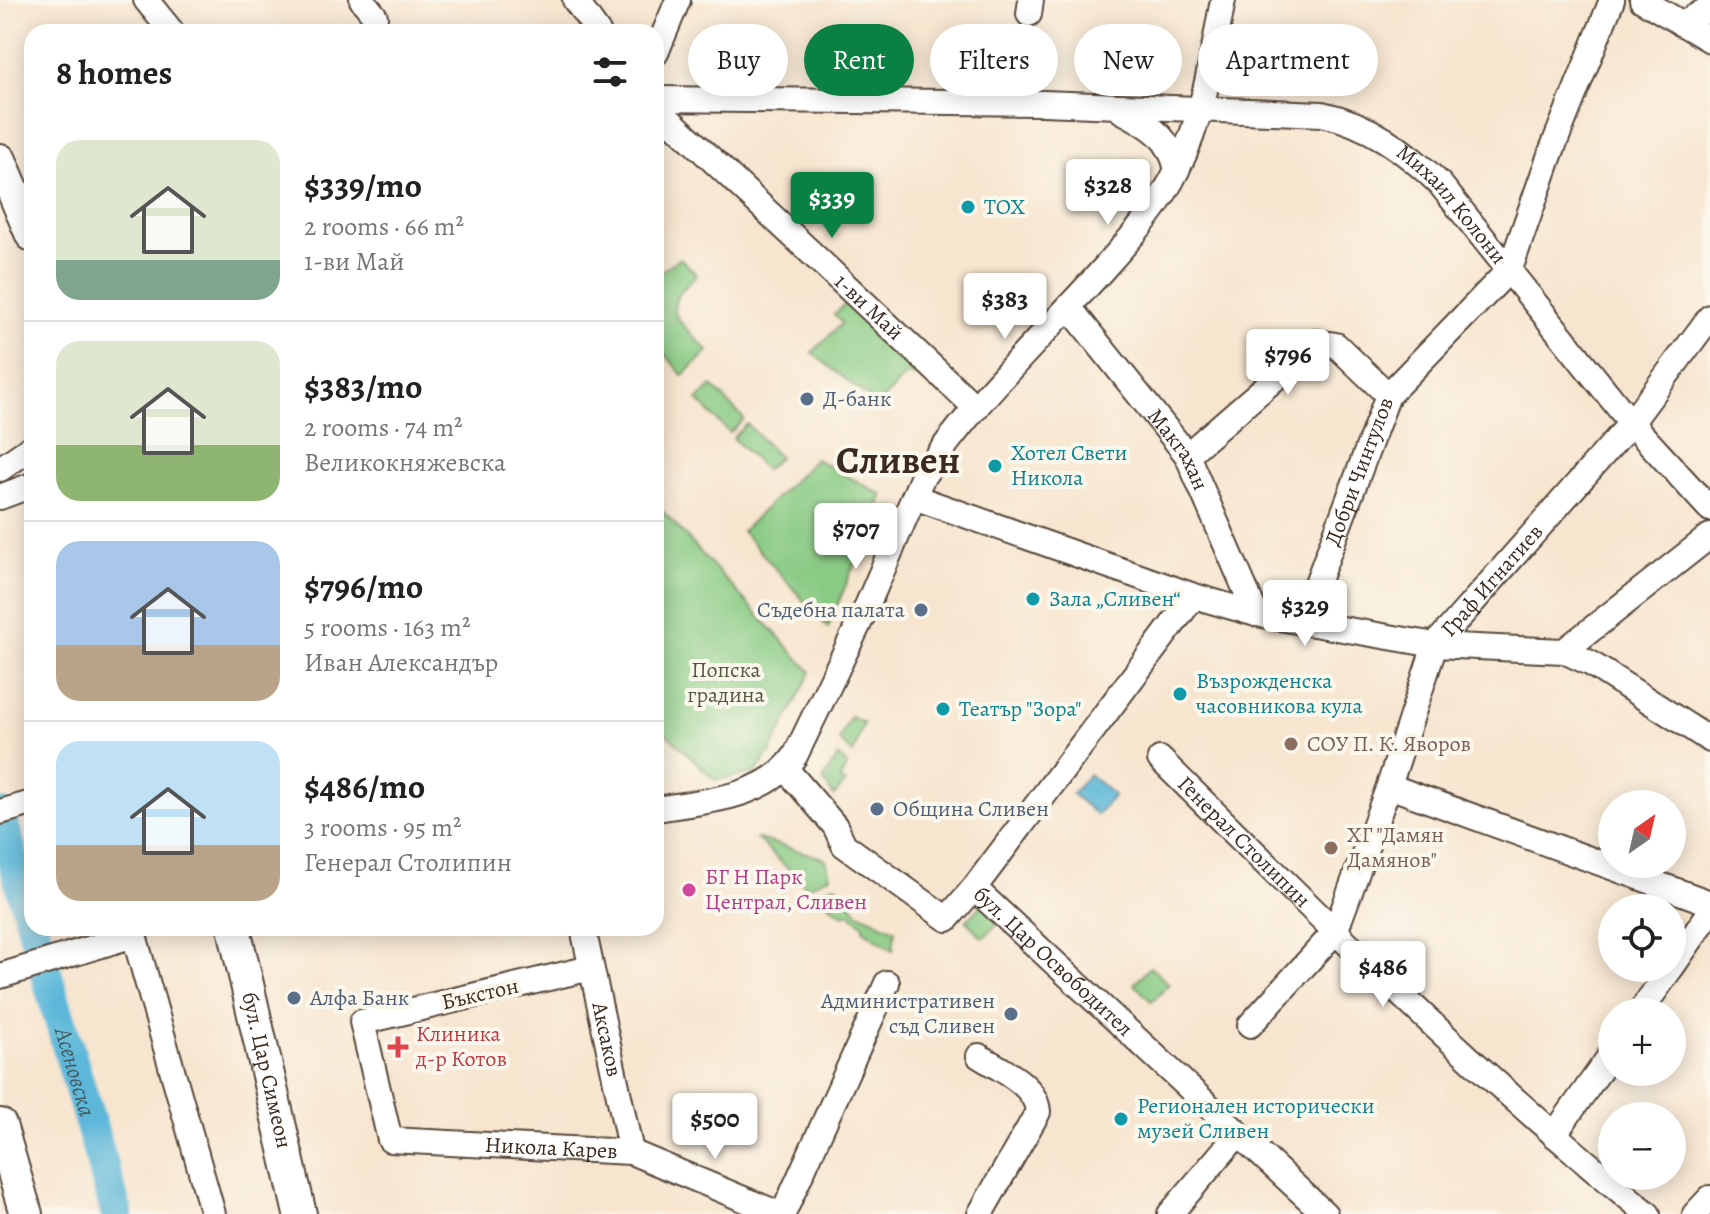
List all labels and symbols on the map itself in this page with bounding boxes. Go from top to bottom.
street label: Михаил Колони [1390,137,1513,271]
pin: $328 [1061,159,1155,227]
pin: $339 [785,172,879,240]
place label: ТОХ [984,192,1026,222]
marker: ТОХ [959,198,977,216]
street label: 1-ви Май [827,267,910,347]
pin: $383 [958,273,1052,341]
pin: $796 [1241,329,1335,397]
place label: Д-банк [823,384,891,414]
marker: Д-банк [798,390,816,408]
street label: Добри Чинтулов [1318,393,1401,550]
street label: Макгахан [1141,402,1216,495]
district label: Сливен [836,434,960,486]
place label: Хотел Свети Никола [1011,438,1127,493]
marker: Хотел Свети Никола [986,457,1004,475]
pin: $707 [809,503,903,571]
street label: Граф Игнатиев [1434,518,1550,643]
pin: $329 [1258,580,1352,648]
place label: Зала „Сливен“ [1049,584,1180,614]
marker: Зала „Сливен“ [1024,590,1042,608]
place label: Съдебна палата [757,595,906,625]
marker: Съдебна палата [912,601,930,619]
park label: Попска градина [687,655,766,710]
place label: Възрожденска часовникова кула [1196,666,1364,721]
marker: Възрожденска часовникова кула [1171,685,1189,703]
place label: Театър "Зора" [959,694,1082,724]
marker: Театър "Зора" [934,700,952,718]
place label: СОУ П. К. Яворов [1307,729,1471,759]
marker: СОУ П. К. Яворов [1282,735,1300,753]
street label: Генерал Столипин [1171,769,1317,914]
north arrow [1598,790,1686,878]
place label: Община Сливен [893,794,1049,824]
marker: Община Сливен [868,800,886,818]
place label: ХГ "Дамян Дамянов" [1347,820,1444,875]
marker: ХГ "Дамян Дамянов" [1322,839,1340,857]
place label: БГ H Парк Централ, Сливен [705,862,867,917]
street label: бул. Цар Освободител [967,880,1140,1043]
marker: БГ H Парк Централ, Сливен [680,881,698,899]
pin: $486 [1336,941,1430,1009]
street label: Бъкстон [439,971,521,1017]
place label: Алфа Банк [309,983,409,1013]
place label: Административен съд Сливен [820,986,995,1041]
street label: бул. Цар Симеон [234,989,299,1151]
marker: Алфа Банк [285,989,303,1007]
street label: Аксаков [584,998,629,1080]
marker: Административен съд Сливен [1002,1005,1020,1023]
place label: Клиника д-р Котов [415,1019,507,1074]
water label: Асеновска [46,1022,104,1120]
marker: Клиника д-р Котов [387,1036,409,1058]
place label: Регионален исторически музей Сливен [1137,1091,1375,1146]
pin: $500 [668,1093,762,1161]
marker: Регионален исторически музей Сливен [1112,1110,1130,1128]
street label: Никола Карев [484,1130,618,1166]

